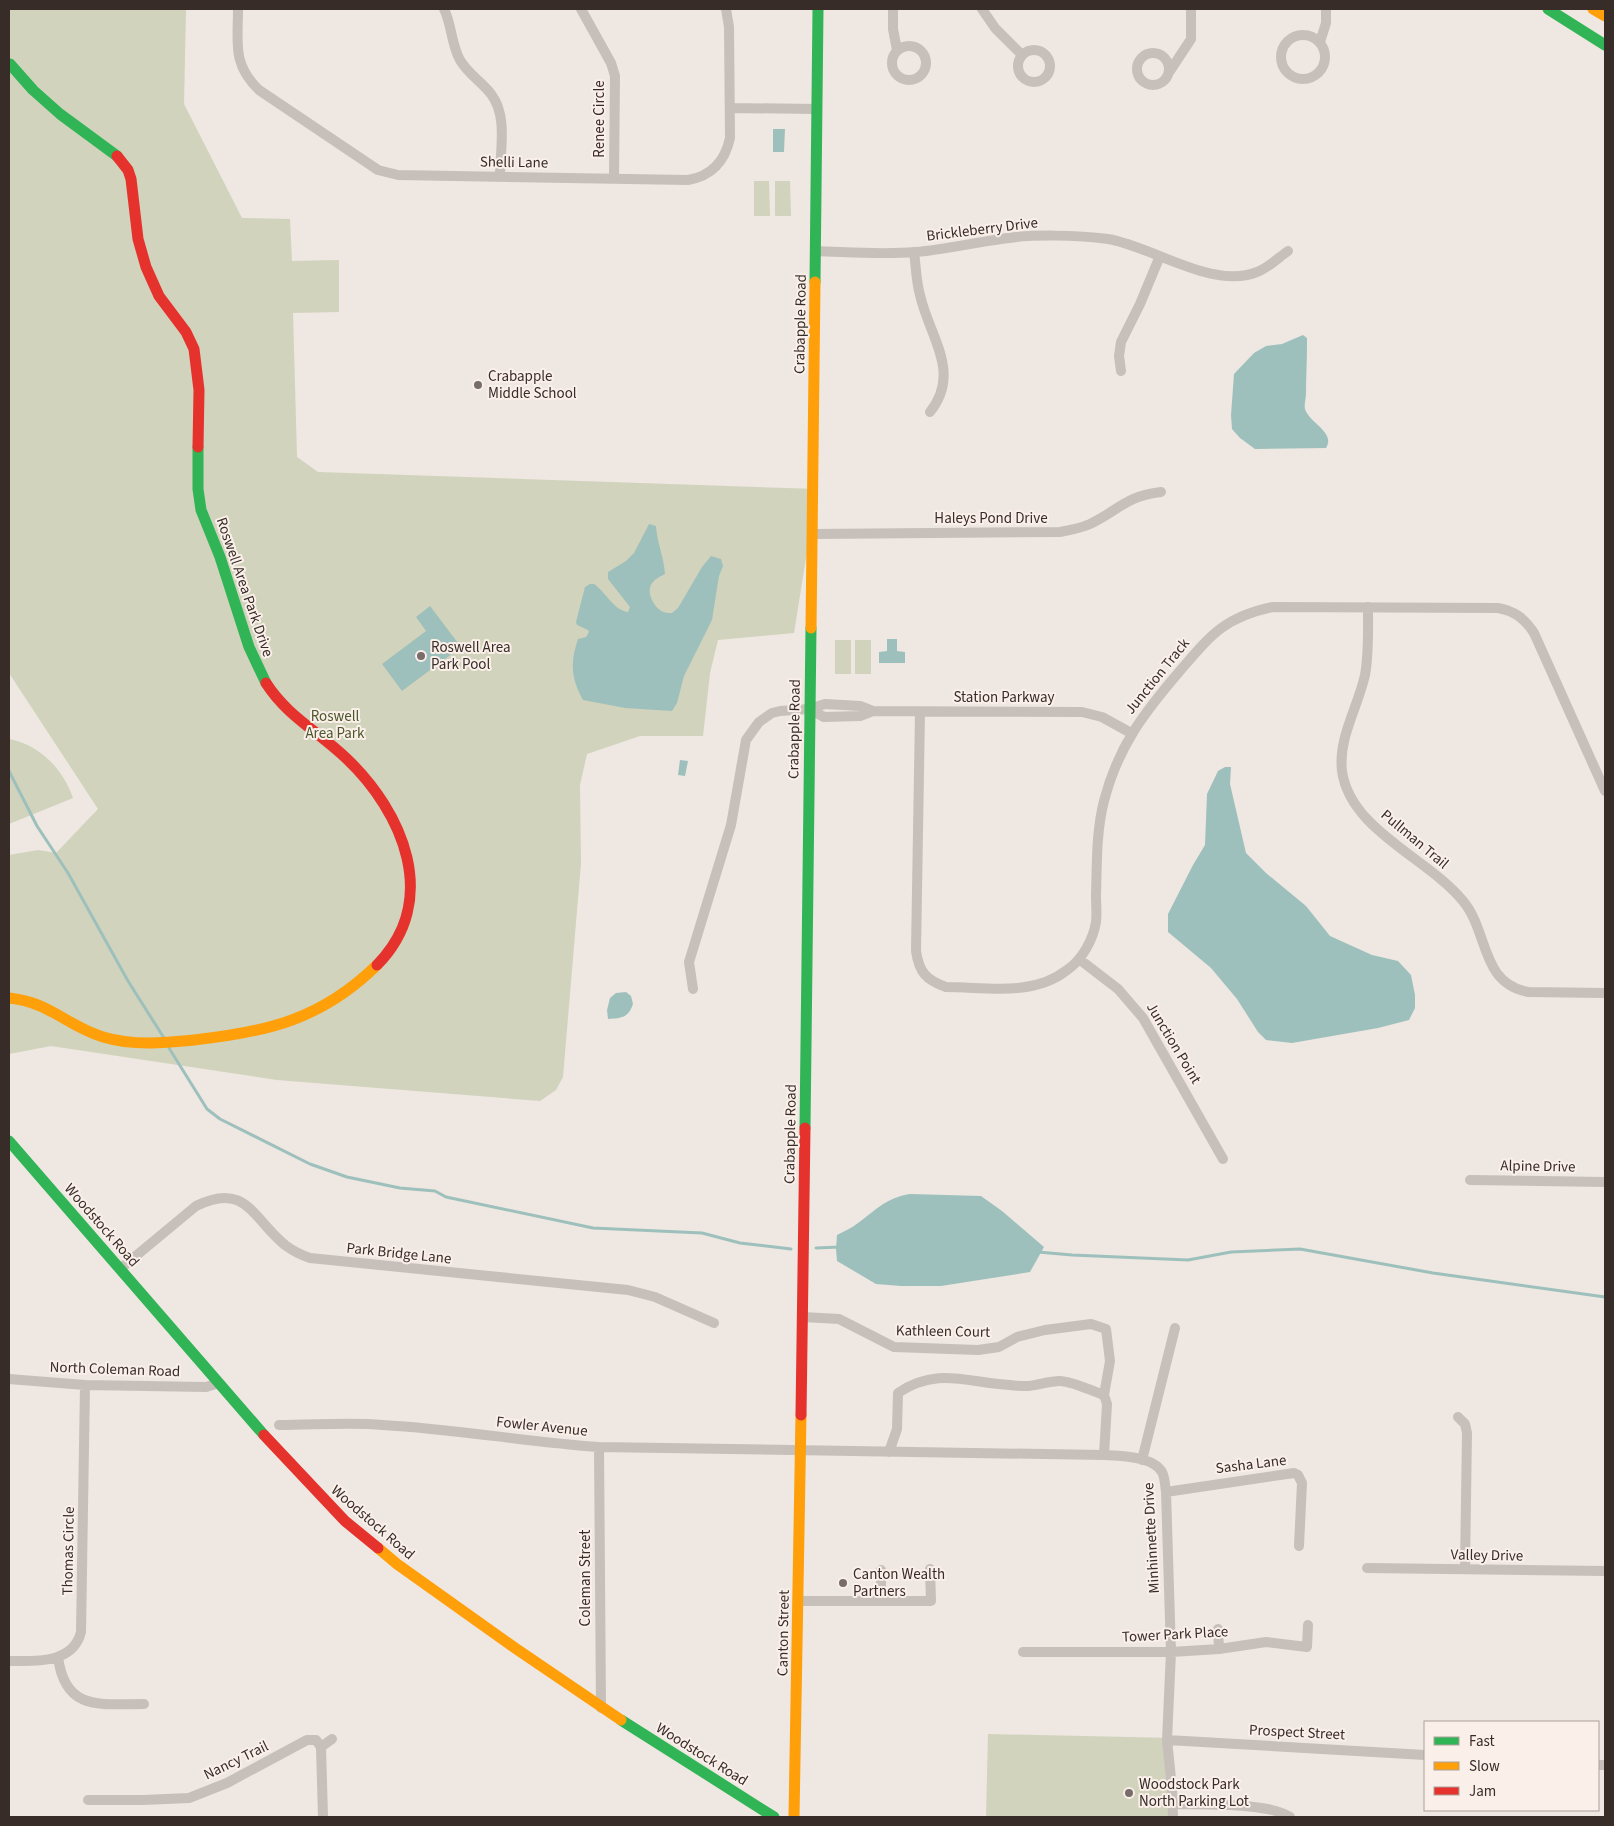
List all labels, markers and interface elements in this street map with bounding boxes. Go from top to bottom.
street label: Renee Circle [589,80,610,158]
street label: Shelli Lane [480,151,548,174]
street label: Brickleberry Drive [925,212,1039,247]
street label: Crabapple Road [789,274,812,374]
place label: Crabapple Middle School [488,366,577,404]
marker: Crabapple Middle School [472,379,484,391]
street label: Haleys Pond Drive [934,508,1048,529]
street label: Roswell Area Park Drive [211,515,278,660]
street label: Junction Track [1120,633,1195,719]
place label: Roswell Area Park Pool [431,637,511,675]
marker: Roswell Area Park Pool [415,650,427,662]
street label: Crabapple Road [783,679,806,779]
street label: Station Parkway [953,687,1055,708]
park label: Roswell Area Park [305,706,365,744]
street label: Pullman Trail [1376,805,1453,874]
street label: Junction Point [1141,999,1206,1088]
street label: Crabapple Road [779,1084,802,1184]
street label: Alpine Drive [1500,1155,1576,1178]
street label: Woodstock Road [59,1179,144,1272]
street label: Park Bridge Lane [345,1238,452,1269]
street label: Kathleen Court [896,1320,990,1343]
street label: North Coleman Road [49,1357,181,1382]
street label: Fowler Avenue [495,1411,589,1442]
street label: Sasha Lane [1215,1450,1288,1479]
street label: Woodstock Road [326,1480,419,1565]
street label: Minhinnette Drive [1138,1482,1165,1594]
street label: Thomas Circle [57,1506,80,1596]
street label: Coleman Street [575,1530,596,1626]
street label: Valley Drive [1450,1544,1523,1567]
place label: Canton Wealth Partners [853,1564,945,1602]
marker: Canton Wealth Partners [837,1577,849,1589]
street label: Canton Street [772,1590,795,1676]
street label: Tower Park Place [1121,1621,1229,1648]
street label: Woodstock Road [652,1718,752,1791]
street label: Prospect Street [1248,1720,1345,1745]
legend [1424,1721,1599,1811]
text: Fast [1469,1731,1495,1752]
street label: Nancy Trail [200,1736,272,1785]
text: Slow [1469,1756,1500,1777]
place label: Woodstock Park North Parking Lot [1139,1774,1249,1812]
text: Jam [1469,1781,1496,1802]
marker: Woodstock Park North Parking Lot [1123,1787,1135,1799]

